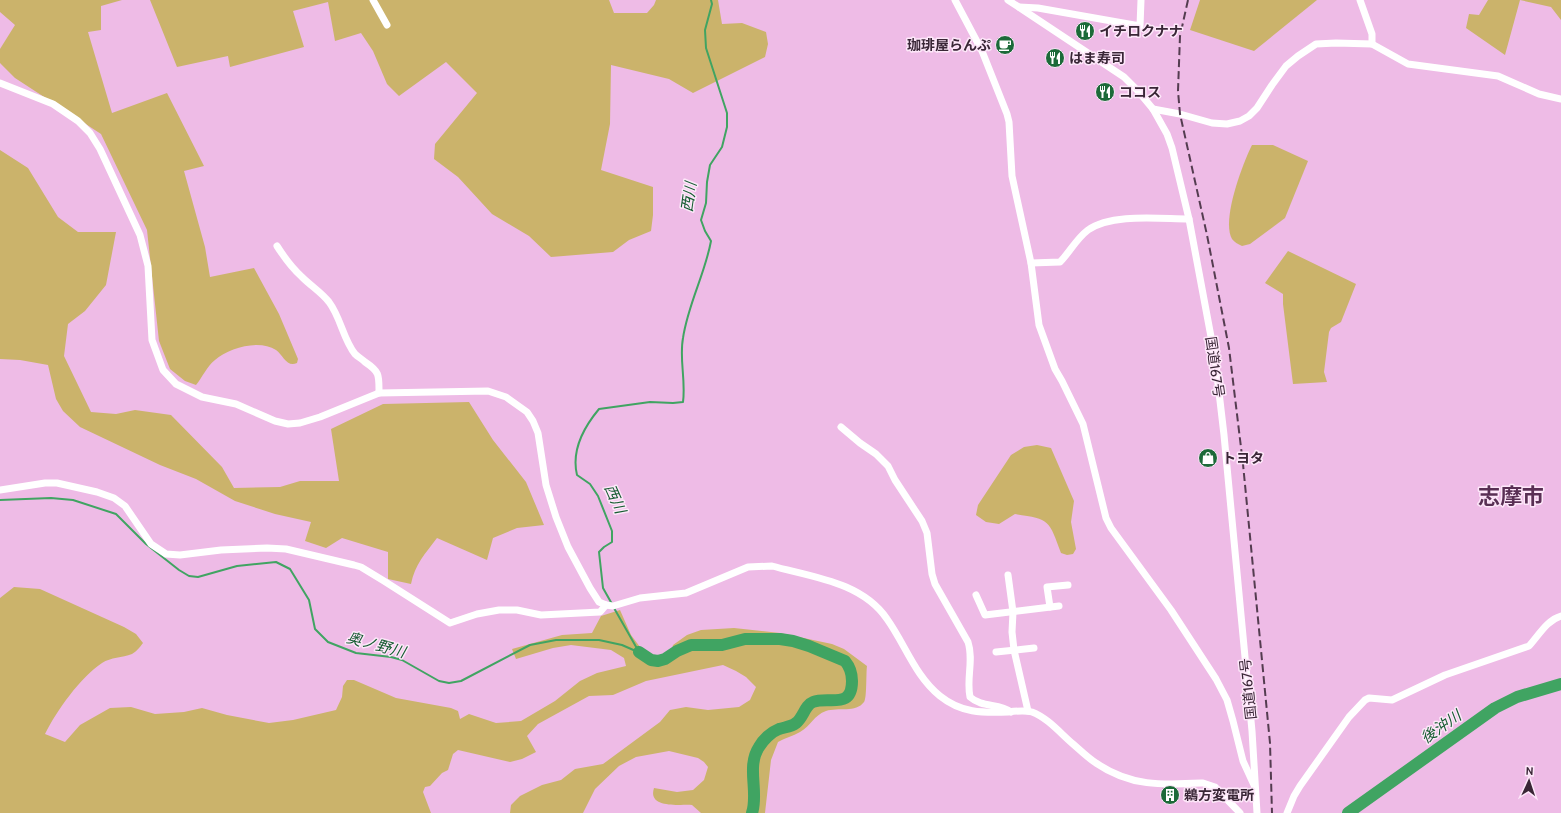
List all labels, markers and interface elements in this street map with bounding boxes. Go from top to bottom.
restaurant icon: イチロクナナ [1074,20,1096,42]
place label: イチロクナナ [1099,22,1183,40]
cafe icon: 珈琲屋らんぷ [994,34,1016,56]
place label: 珈琲屋らんぷ [907,36,991,54]
restaurant icon: はま寿司 [1044,47,1066,69]
place label: はま寿司 [1069,49,1125,67]
restaurant icon: ココス [1094,81,1116,103]
place label: ココス [1119,83,1161,101]
water label: 西川 [678,179,700,213]
street label: 国道167号 [1202,335,1228,399]
shop icon: トヨタ [1197,447,1219,469]
place label: トヨタ [1222,449,1264,467]
water label: 西川 [601,482,630,518]
district label: 志摩市 [1478,483,1544,510]
water label: 奥ノ野川 [345,629,409,662]
street label: 国道167号 [1236,658,1260,720]
water label: 後沖川 [1417,706,1466,747]
north arrow [1509,761,1549,801]
text: N [1525,764,1534,778]
building icon: 鵜方変電所 [1159,784,1181,806]
place label: 鵜方変電所 [1184,786,1254,804]

